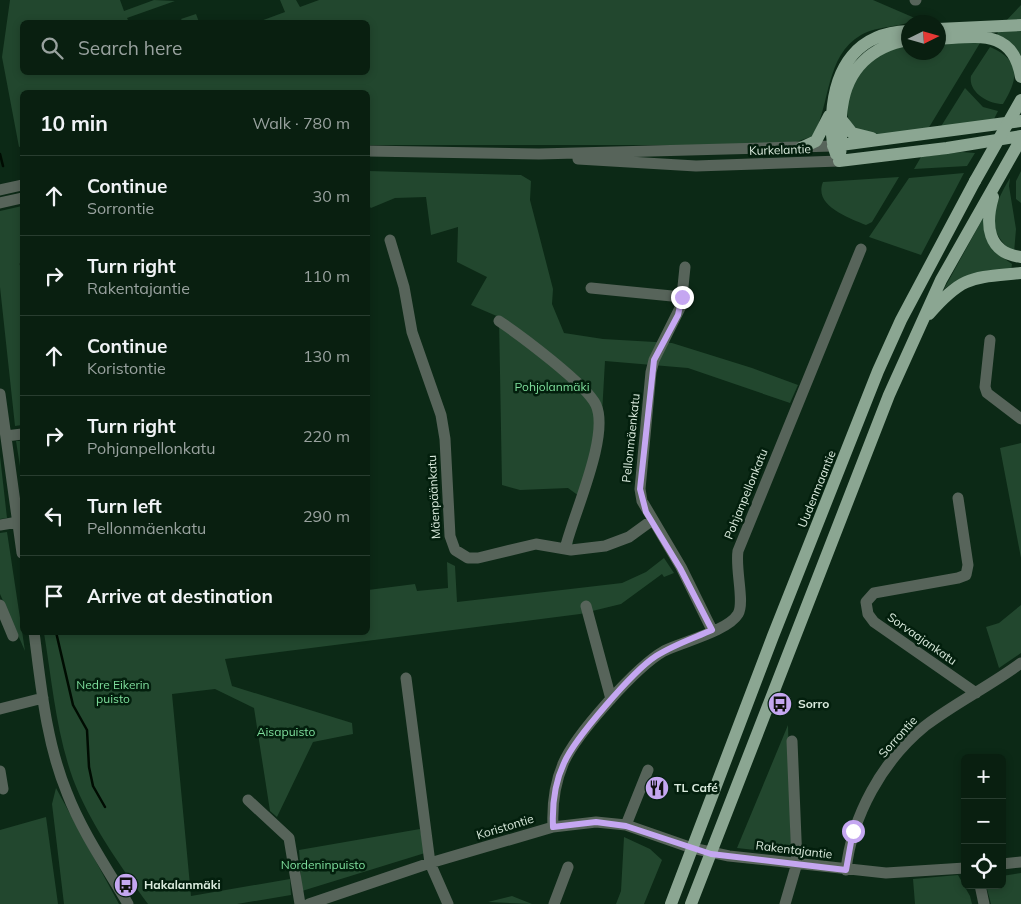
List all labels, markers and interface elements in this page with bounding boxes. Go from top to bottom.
north arrow [901,15,946,60]
search box [20,20,370,75]
icon: search [38,34,66,62]
text: Search here [78,36,182,60]
text: 10 min [40,110,108,136]
text: Walk · 780 m [252,113,350,133]
street label: Kurkelantie [749,141,811,158]
text: Continue [87,174,167,198]
icon: ahead [40,182,68,210]
text: 30 m [313,186,350,206]
text: Sorrontie [87,198,154,218]
text: Turn right [87,254,176,278]
icon: right [40,262,68,290]
text: 110 m [303,266,350,286]
text: Rakentajantie [87,278,190,298]
route end [671,286,694,309]
text: Continue [87,334,167,358]
icon: ahead [40,342,68,370]
text: 130 m [303,346,350,366]
text: Koristontie [87,358,166,378]
park label: Pohjolanmäki [515,379,590,394]
street label: Pellonmäenkatu [618,393,643,483]
text: Turn right [87,414,176,438]
icon: right [40,422,68,450]
text: 220 m [303,426,350,446]
text: Pohjanpellonkatu [87,438,215,458]
street label: Pohjanpellonkatu [721,446,771,541]
street label: Uudenmaantie [794,448,839,530]
street label: Mäenpäänkatu [424,455,443,539]
text: Turn left [87,494,162,518]
icon: left [40,502,68,530]
text: 290 m [303,506,350,526]
text: Pellonmäenkatu [87,518,206,538]
icon: arrive [40,582,68,610]
text: Arrive at destination [87,584,273,608]
street label: Sorvaajankatu [885,609,960,668]
park label: Nedre Eikerin puisto [76,677,150,706]
bus stop icon: Sorro [767,691,793,717]
place label: Sorro [798,696,829,711]
street label: Sorrontie [875,713,920,760]
park label: Aisapuisto [257,724,315,739]
map controls [961,754,1006,889]
button: + [961,754,1006,799]
restaurant icon: TL Café [644,775,670,801]
place label: TL Café [674,780,718,795]
button: − [961,799,1006,844]
street label: Koristontie [474,811,535,842]
route start [842,820,865,843]
street label: Rakentajantie [755,837,833,862]
button: locate [961,844,1006,889]
park label: Nordeninpuisto [281,857,365,872]
bus stop icon: Hakalanmäki [113,872,139,898]
place label: Hakalanmäki [144,877,221,892]

